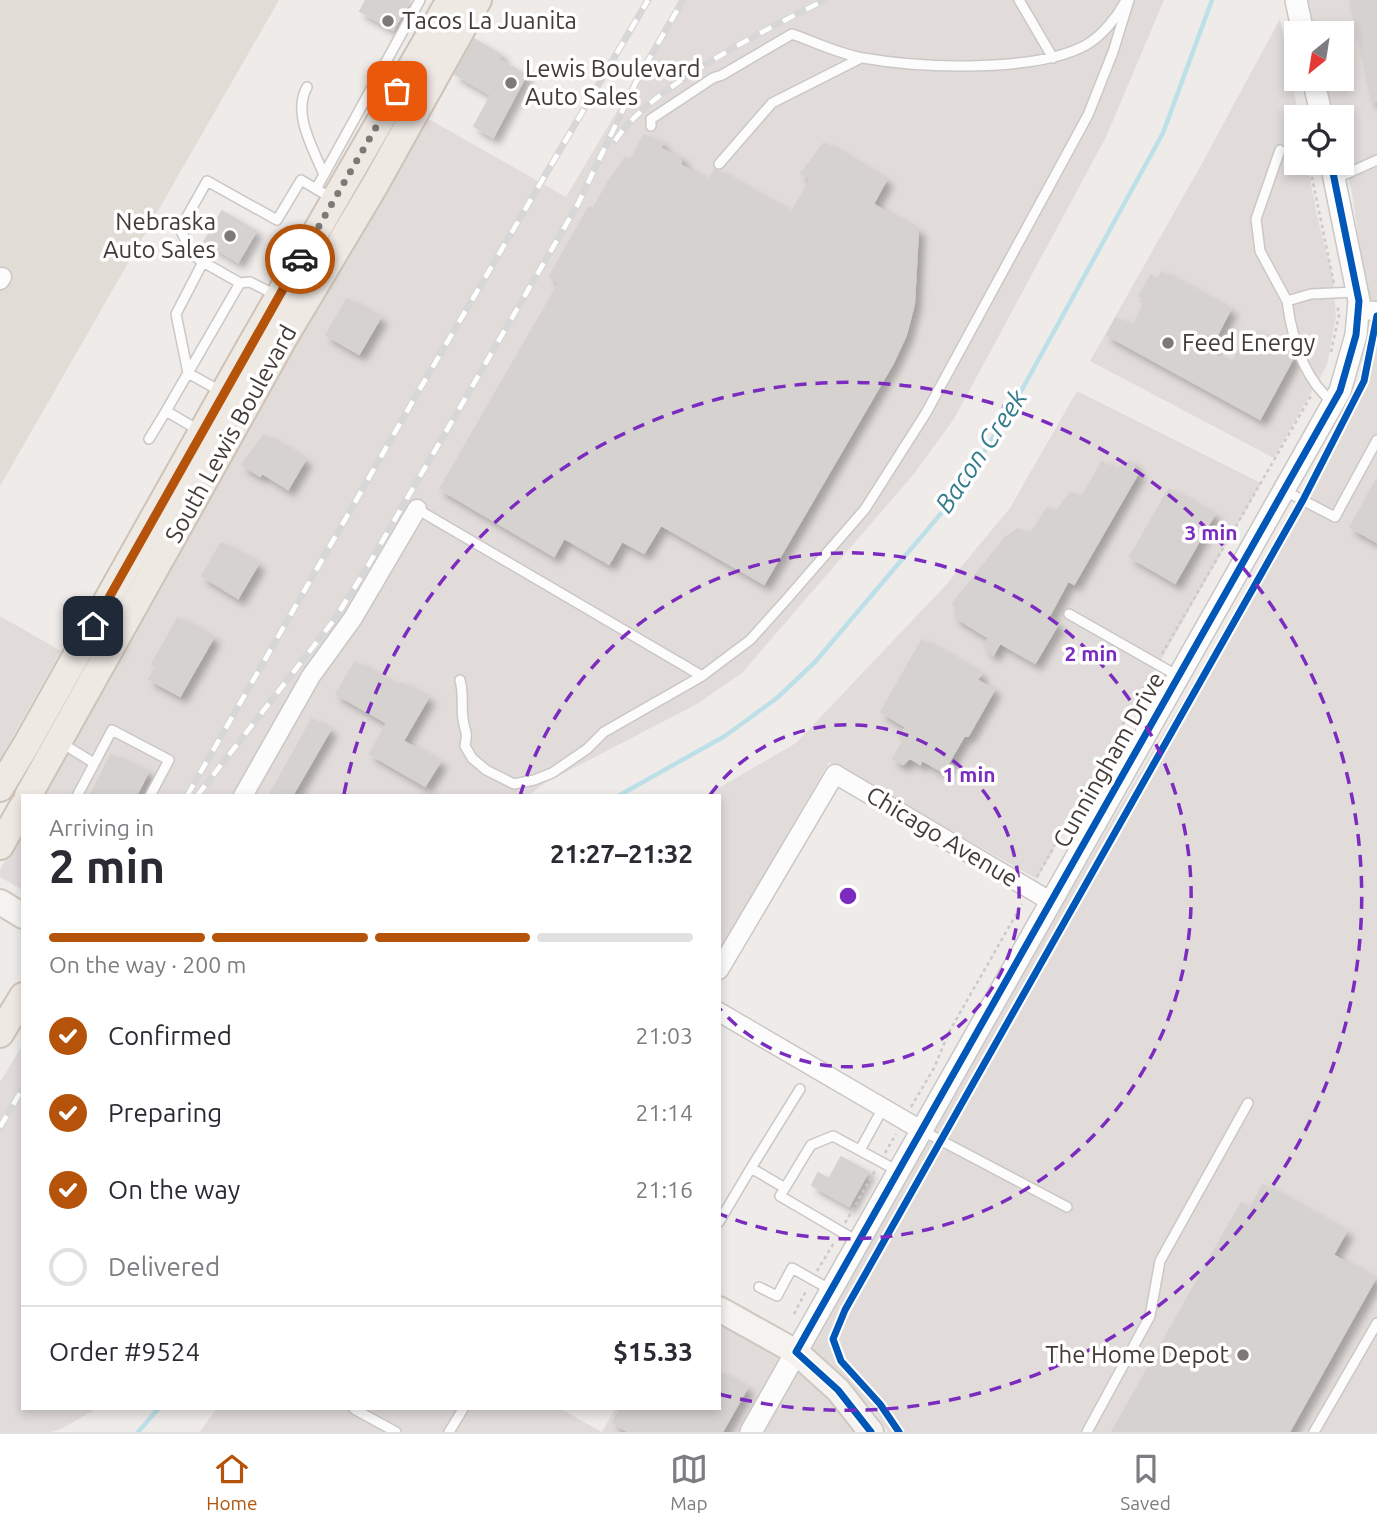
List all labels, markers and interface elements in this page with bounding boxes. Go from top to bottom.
place label: Tacos La Juanita [402,7,577,34]
marker: Tacos La Juanita [380,13,396,29]
north arrow [1284,21,1354,91]
map controls [1284,21,1354,175]
place label: Lewis Boulevard Auto Sales [525,55,701,110]
pin [367,61,427,121]
icon: bag [378,72,416,110]
marker: Lewis Boulevard Auto Sales [503,75,519,91]
button: locate [1284,105,1354,175]
place label: Nebraska Auto Sales [103,208,216,263]
courier [265,224,335,294]
marker: Nebraska Auto Sales [222,228,238,244]
icon: car [281,240,319,278]
street label: South Lewis Boulevard [159,320,302,547]
place label: Feed Energy [1182,329,1316,356]
marker: Feed Energy [1160,335,1176,351]
water label: Bacon Creek [929,383,1033,518]
text: 3 min [1184,520,1238,544]
pin [63,596,123,656]
icon: home [74,607,112,645]
text: 2 min [1064,641,1118,665]
street label: Cunningham Drive [1047,667,1170,852]
text: 1 min [942,762,996,786]
street label: Chicago Avenue [862,781,1023,892]
text: Arriving in [49,815,154,840]
text: 21:27–21:32 [550,839,693,868]
text: 2 min [49,840,165,892]
centre of rings [836,884,860,908]
text: On the way · 200 m [49,952,246,977]
icon: check [49,1017,87,1055]
text: Confirmed [108,1021,232,1050]
text: 21:03 [635,1023,693,1048]
icon: check [49,1094,87,1132]
text: Preparing [108,1098,222,1127]
text: 21:14 [635,1100,693,1125]
icon: check [49,1171,87,1209]
text: On the way [108,1175,240,1204]
text: 21:16 [635,1177,693,1202]
text: Delivered [108,1252,220,1281]
text: Order #9524 [49,1337,200,1366]
text: $15.33 [613,1337,693,1366]
place label: The Home Depot [1045,1341,1230,1368]
marker: The Home Depot [1235,1347,1251,1363]
tab: Home [206,1450,257,1514]
tab: Map [670,1450,708,1514]
tab: Saved [1120,1450,1171,1514]

